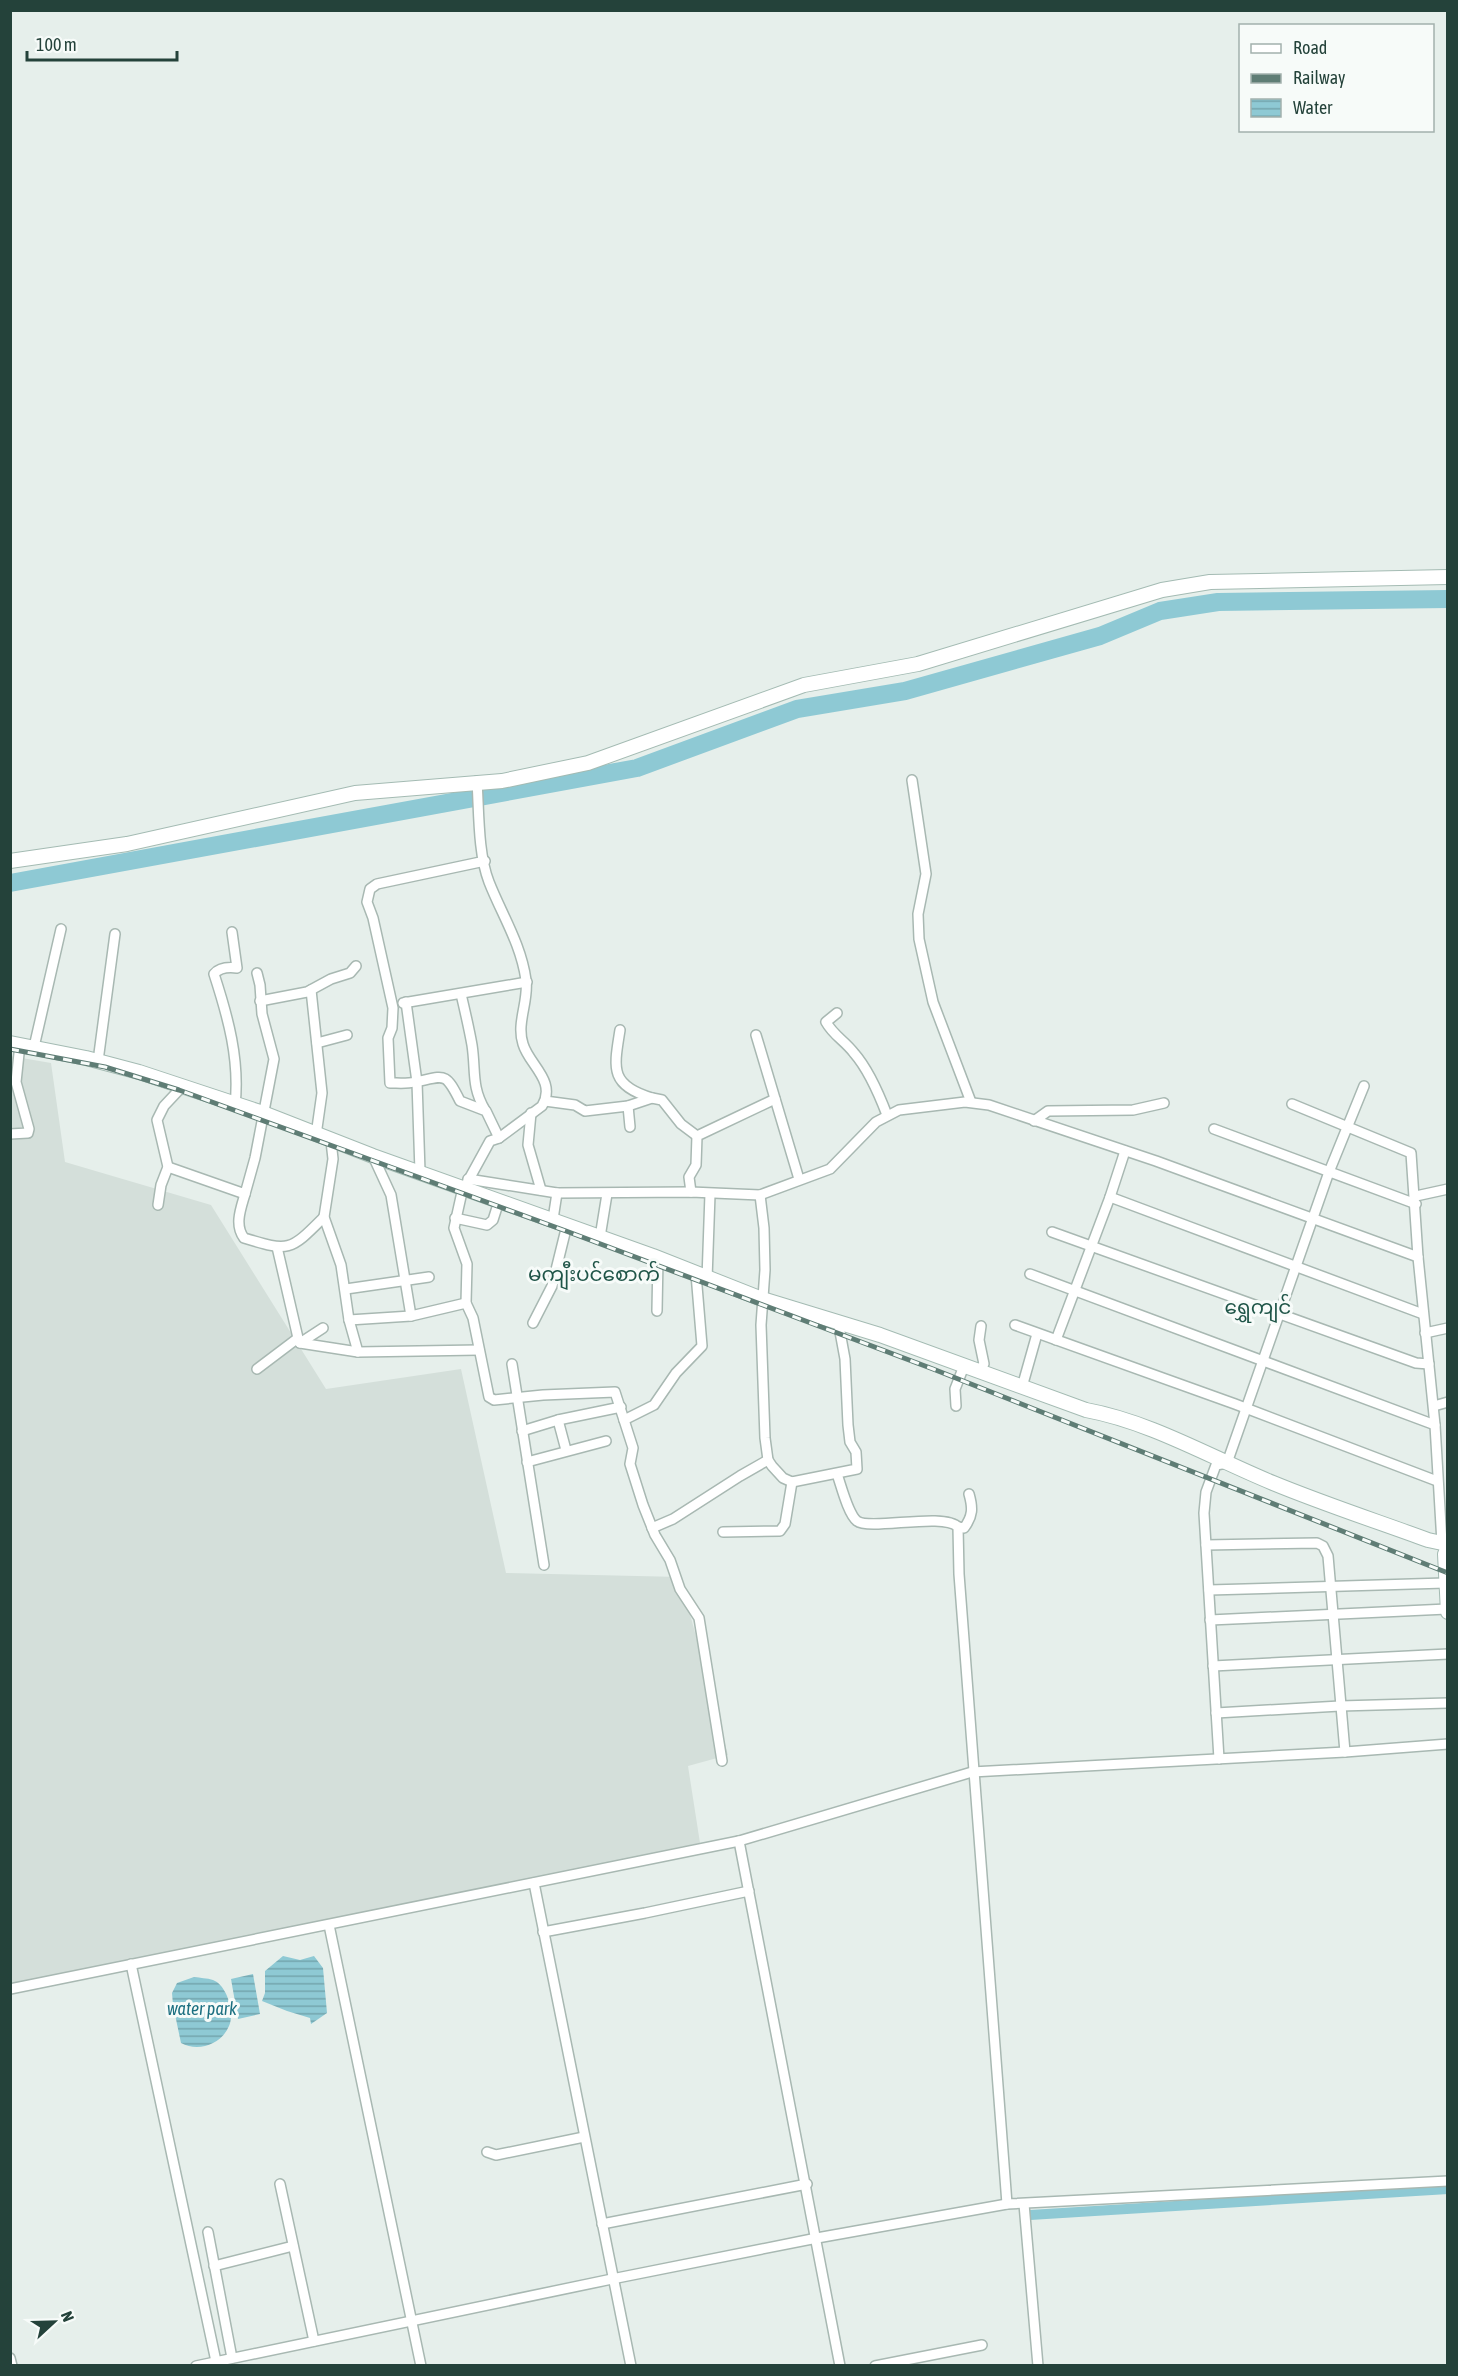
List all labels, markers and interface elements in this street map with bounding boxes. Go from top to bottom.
scale bar [27,24,177,62]
legend [1239,24,1434,132]
text: 100 m [36,34,77,55]
text: Road [1293,37,1327,58]
text: Railway [1293,67,1345,88]
text: Water [1293,97,1333,118]
district label: မကျီးပင်စောက် [528,1260,660,1290]
district label: ရွှေကျင် [1225,1293,1291,1323]
water label: water park [167,1998,238,2019]
north arrow [24,2292,84,2352]
text: N [58,2309,78,2324]

